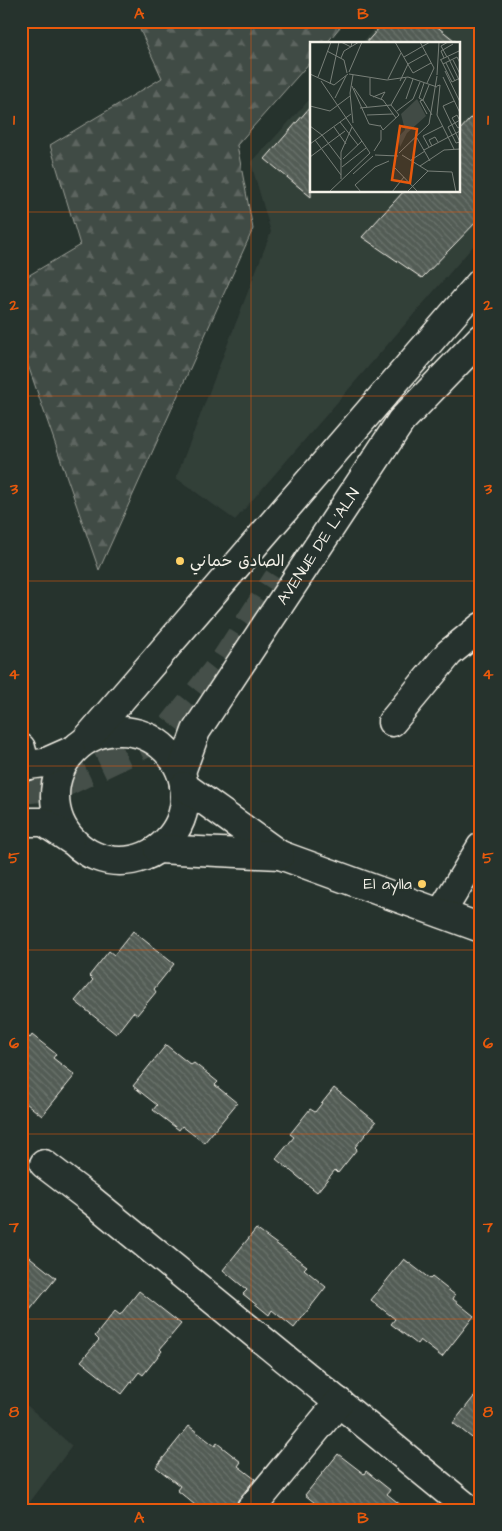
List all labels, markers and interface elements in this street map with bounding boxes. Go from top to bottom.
text: A [134,3,145,25]
text: B [357,3,369,25]
inset map [310,42,460,192]
text: 1 [13,109,16,131]
text: 1 [487,109,490,131]
text: 2 [8,294,19,316]
text: 2 [482,294,493,316]
text: 3 [9,478,19,500]
text: 3 [483,478,493,500]
street label: AVENUE DE L'ALN [271,484,365,609]
place label: الصادق حماني [190,550,285,575]
marker: الصادق حماني [174,555,186,567]
text: 4 [9,663,20,685]
text: 4 [483,663,494,685]
text: 5 [8,847,20,869]
text: 5 [482,847,494,869]
place label: El aylla [364,873,412,896]
marker: El aylla [416,878,428,890]
text: 6 [9,1032,19,1054]
text: 6 [483,1032,493,1054]
text: 7 [8,1216,19,1238]
text: 7 [482,1216,493,1238]
text: 8 [9,1401,20,1423]
text: 8 [483,1401,494,1423]
text: A [134,1507,145,1529]
text: B [357,1507,369,1529]

